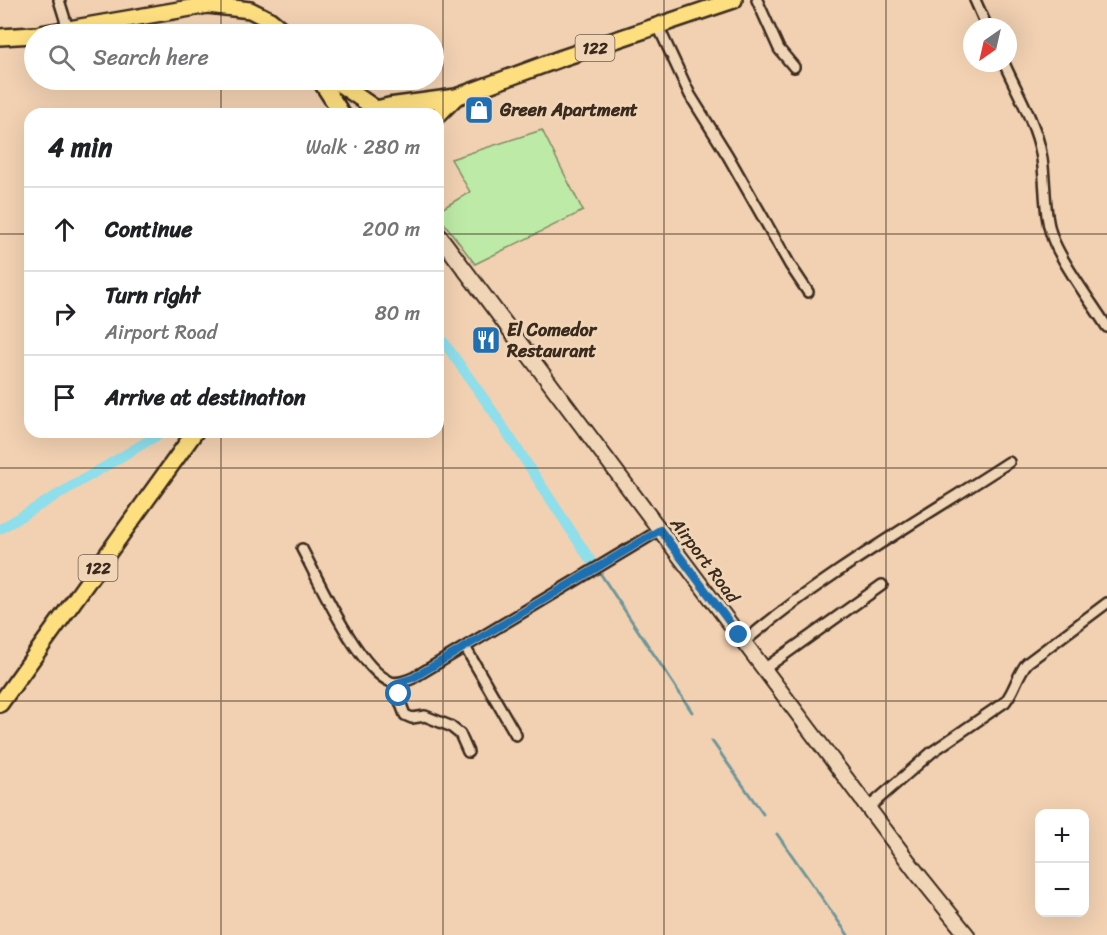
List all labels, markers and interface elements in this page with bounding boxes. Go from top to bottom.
north arrow [963,18,1017,72]
search box [24,24,444,90]
road number: 122 [576,35,614,61]
text: Search here [93,38,209,77]
icon: search [45,41,78,74]
shop icon: Green Apartment [463,94,495,126]
place label: Green Apartment [499,94,638,126]
text: 4 min [48,124,112,170]
text: Walk · 280 m [306,130,420,165]
text: Continue [105,210,193,249]
text: 200 m [363,212,420,247]
icon: ahead [48,213,81,246]
text: Turn right [105,276,200,315]
text: 80 m [375,296,420,331]
icon: right [48,297,81,330]
place label: El Comedor Restaurant [506,314,598,367]
text: Airport Road [105,315,217,350]
restaurant icon: El Comedor Restaurant [470,324,502,356]
text: Arrive at destination [105,378,306,417]
icon: arrive [48,381,81,414]
street label: Airport Road [661,509,749,611]
road number: 122 [78,555,118,581]
route end [725,621,751,647]
route start [385,680,411,706]
map controls [1035,809,1089,917]
button: + [1035,809,1089,863]
button: − [1035,863,1089,917]

